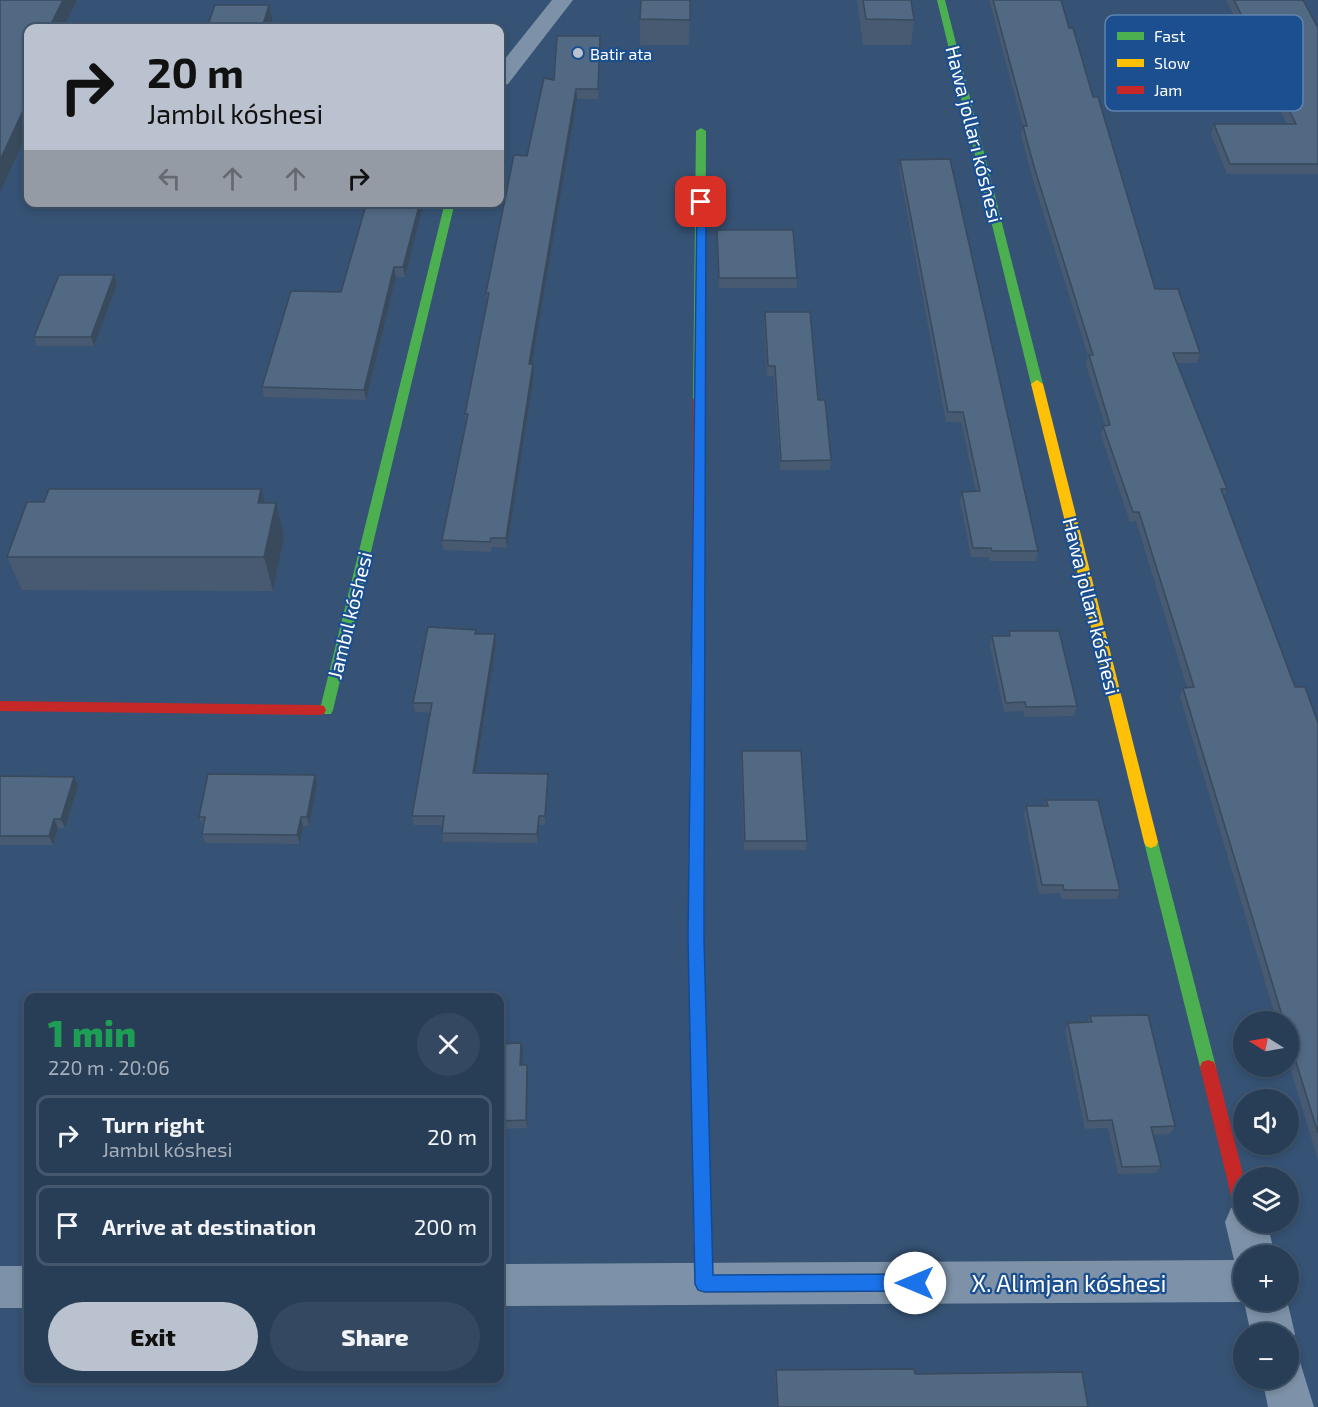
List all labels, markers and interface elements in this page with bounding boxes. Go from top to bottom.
legend [1105,15,1303,111]
text: Fast [1154,26,1185,45]
street label: Hawa jolları kóshesi [941,43,1009,225]
place label: Batir ata [590,44,652,63]
text: 20 m [147,46,244,96]
marker: Batir ata [571,46,585,60]
icon: right [48,48,126,126]
text: Slow [1154,53,1190,72]
text: Jam [1154,80,1182,99]
text: Jambıl kóshesi [147,97,323,129]
icon: left [153,162,186,195]
icon: ahead [216,162,249,195]
icon: ahead [279,162,312,195]
icon: right [342,162,375,195]
pin [675,176,726,227]
icon: arrive [684,185,717,218]
street label: Hawa jolları kóshesi [1058,515,1126,697]
street label: Jambıl kóshesi [322,549,376,681]
text: 1 min [48,1011,136,1054]
north arrow [1233,1011,1299,1077]
map controls [1233,1011,1299,1389]
button: close [417,1013,480,1076]
text: 220 m · 20:06 [48,1055,170,1079]
button: sound [1233,1089,1299,1155]
text: Turn right [102,1111,204,1137]
icon: right [51,1119,84,1152]
text: 20 m [427,1123,477,1149]
text: Jambıl kóshesi [102,1137,232,1161]
button: layers [1233,1167,1299,1233]
icon: arrive [51,1209,84,1242]
text: Arrive at destination [102,1213,316,1239]
text: 200 m [414,1213,477,1239]
button: + [1233,1245,1299,1311]
position arrow [883,1251,947,1315]
street label: X. Alimjan kóshesi [971,1268,1167,1297]
button: Exit [48,1302,258,1371]
button: Share [270,1302,480,1371]
button: − [1233,1323,1299,1389]

